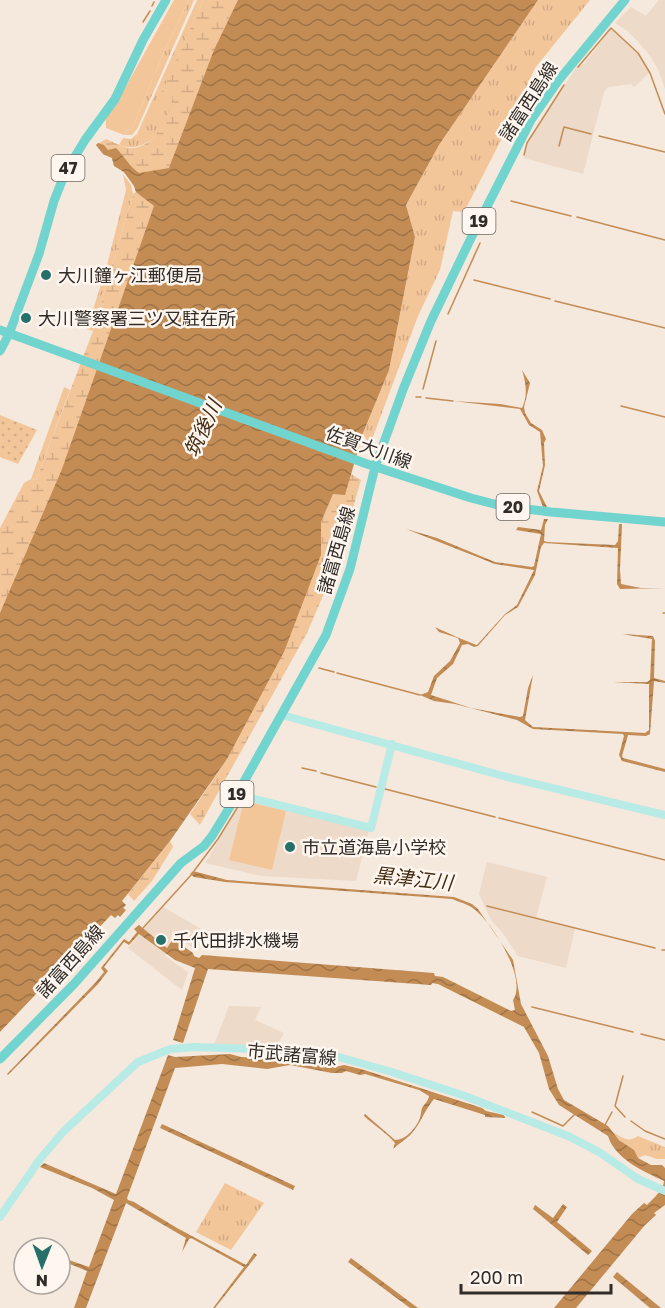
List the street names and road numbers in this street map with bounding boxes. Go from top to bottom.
street label: 諸富西島線 [494,57,562,145]
road number: 47 [52,155,84,181]
road number: 19 [462,208,496,234]
street label: 佐賀大川線 [323,421,415,473]
road number: 20 [496,494,530,520]
street label: 諸富西島線 [313,504,359,596]
road number: 19 [220,781,254,807]
street label: 諸富西島線 [32,920,108,1002]
street label: 市武諸富線 [246,1039,338,1069]

